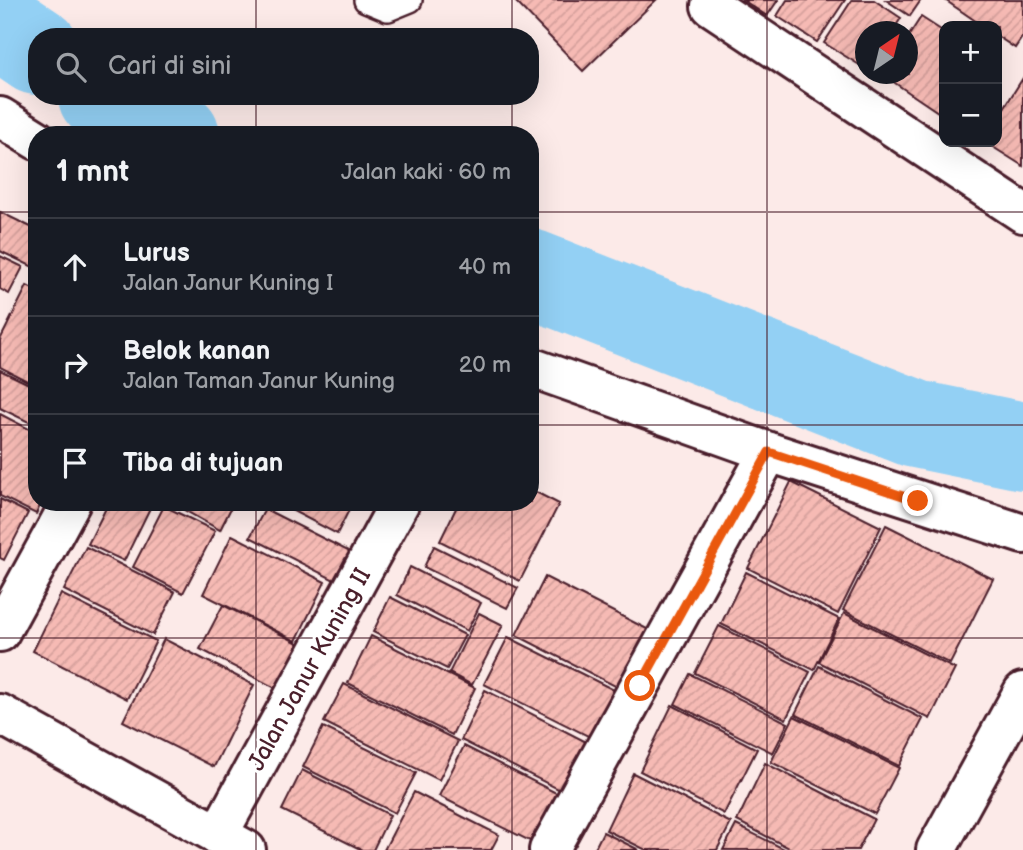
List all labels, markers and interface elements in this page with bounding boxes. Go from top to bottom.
north arrow [855,21,918,84]
map controls [939,21,1002,147]
button: + [939,21,1002,84]
search box [28,28,539,105]
icon: search [52,48,90,86]
text: Cari di sini [108,51,231,82]
button: − [939,84,1002,147]
text: 1 mnt [56,154,129,190]
text: Jalan kaki · 60 m [341,158,511,186]
text: Lurus [123,238,190,269]
icon: ahead [56,248,94,286]
text: 40 m [458,253,511,281]
text: Jalan Janur Kuning I [123,269,333,297]
text: Belok kanan [123,336,270,367]
icon: right [56,346,94,384]
text: 20 m [459,351,511,379]
text: Jalan Taman Janur Kuning [123,367,395,395]
icon: arrive [56,444,94,482]
text: Tiba di tujuan [123,448,283,479]
route end [902,485,933,516]
street label: Jalan Janur Kuning II [242,563,377,776]
route start [624,670,655,701]

